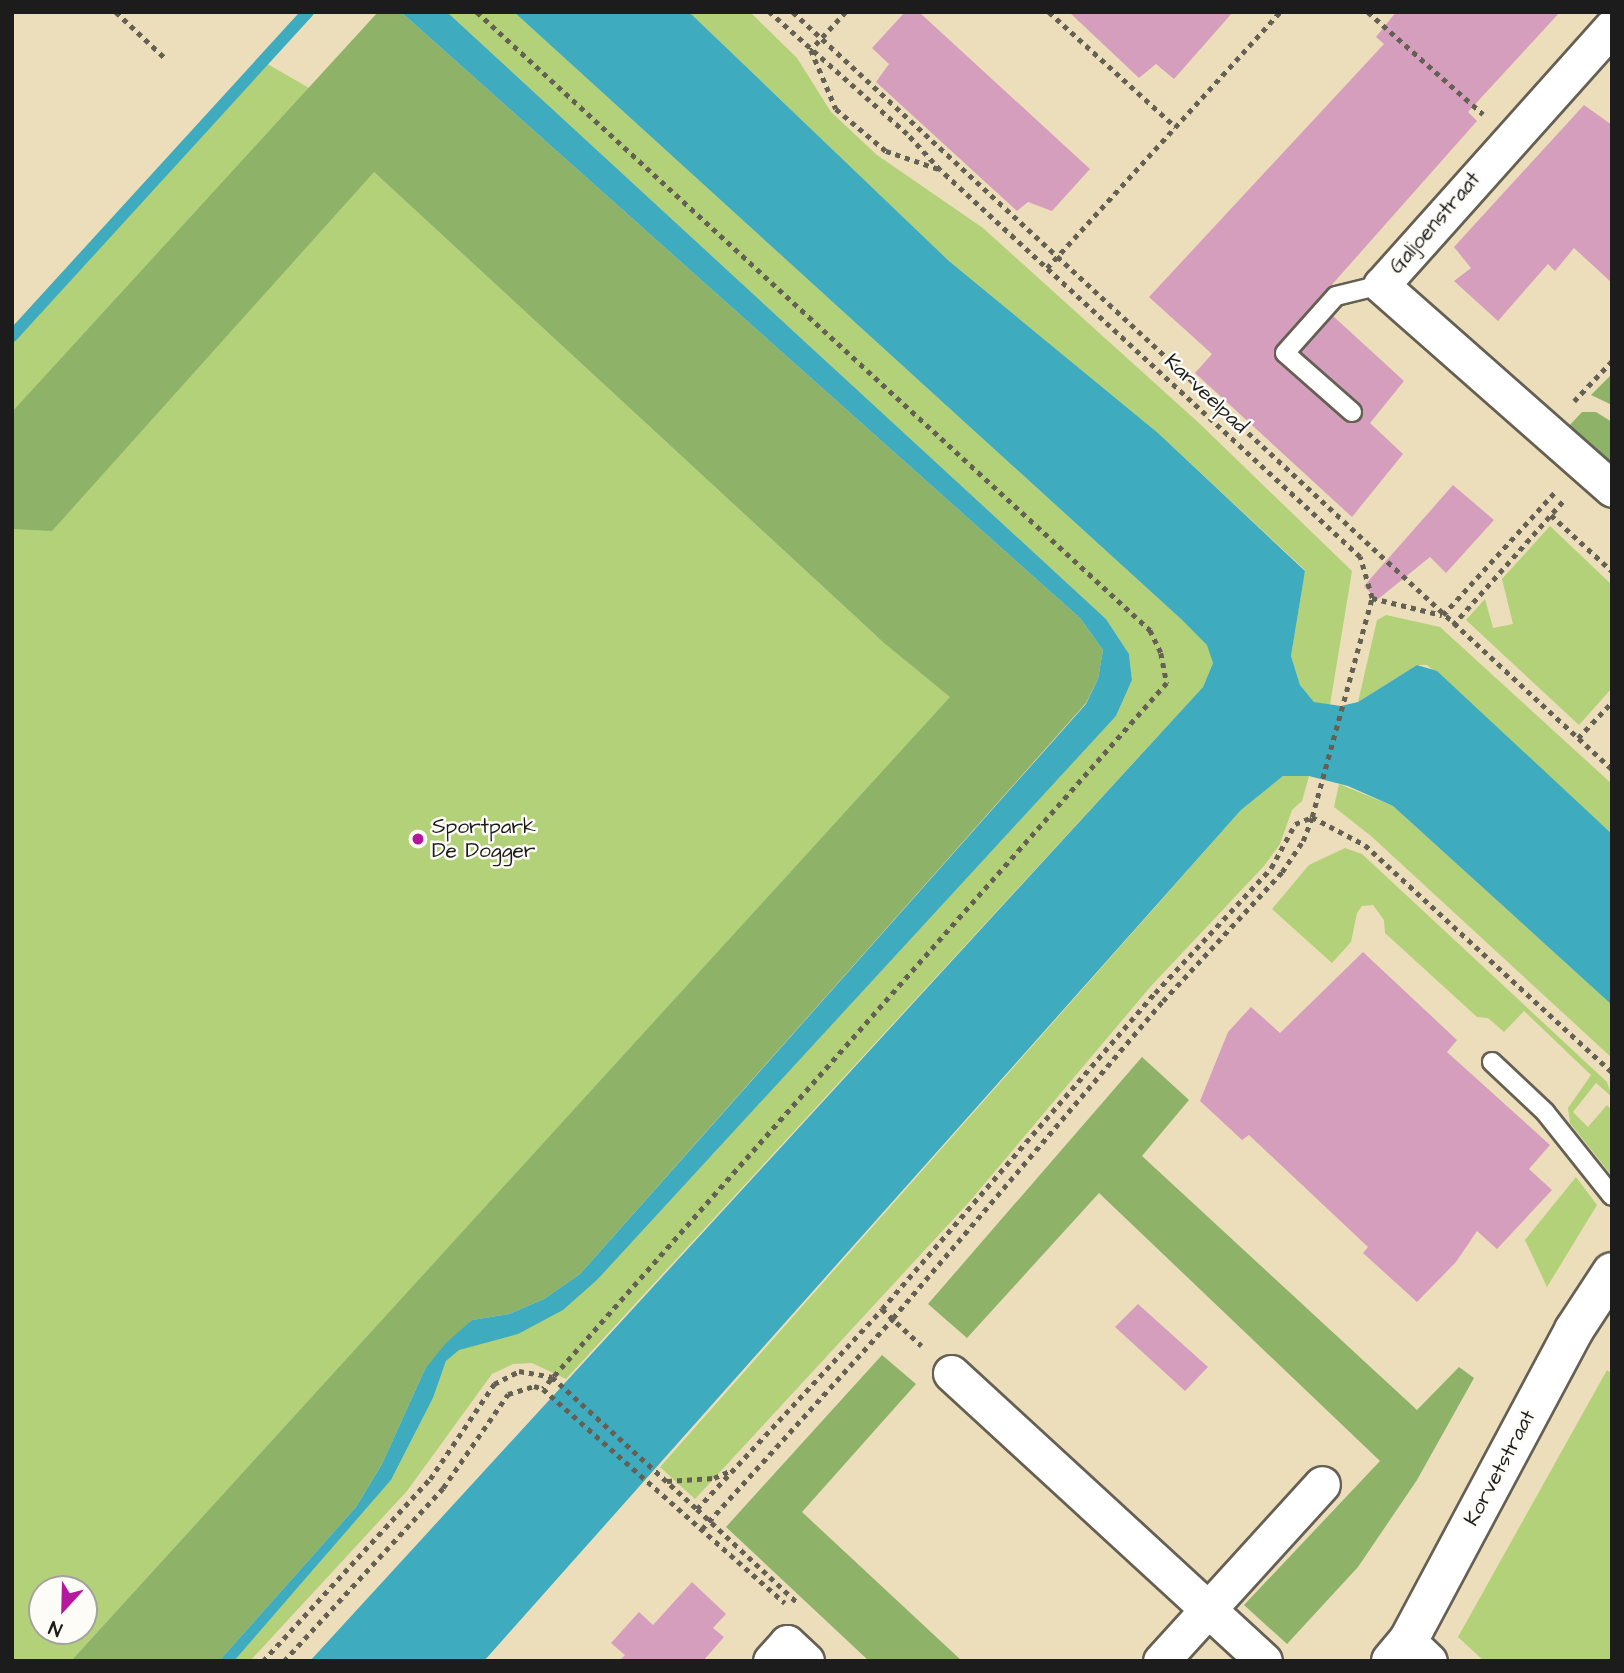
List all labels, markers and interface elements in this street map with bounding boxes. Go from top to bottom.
street label: Galjoenstraat [1384,167,1486,279]
street label: Karveelpad [1159,349,1253,439]
place label: Sportpark De Dogger [432,814,536,864]
marker: Sportpark De Dogger [410,831,426,847]
street label: Korvetstraat [1459,1406,1541,1530]
north arrow [28,1575,98,1645]
text: N [45,1613,66,1643]

